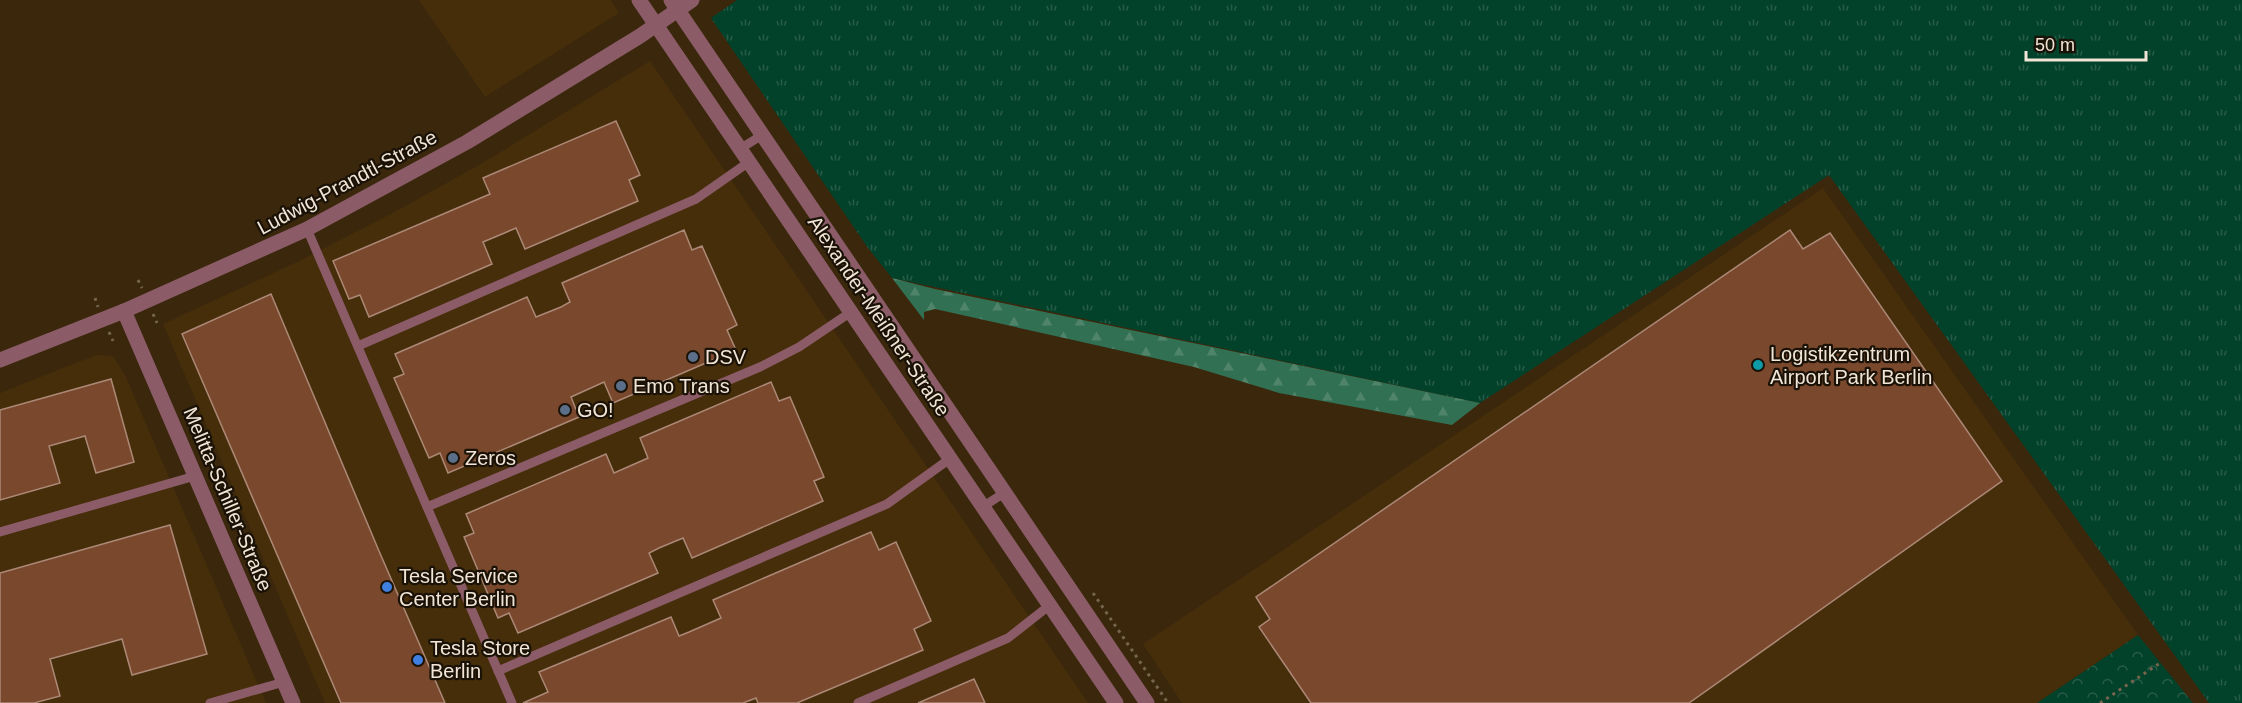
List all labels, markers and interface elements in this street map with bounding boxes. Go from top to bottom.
scale bar [2026,24,2146,62]
text: 50 m [2035,35,2075,55]
street label: Ludwig-Prandtl-Straße [253,125,441,239]
street label: Alexander-Meißner-Straße [804,212,954,420]
place label: Logistikzentrum Airport Park Berlin [1770,343,1932,388]
place label: DSV [705,346,747,368]
marker: DSV [686,350,700,364]
marker: Logistikzentrum Airport Park Berlin [1751,358,1765,372]
place label: Emo Trans [633,375,730,397]
marker: Emo Trans [614,379,628,393]
place label: GO! [577,399,614,421]
marker: GO! [558,403,572,417]
street label: Melitta-Schiller-Straße [179,404,277,594]
place label: Zeros [465,447,516,469]
marker: Zeros [446,451,460,465]
place label: Tesla Service Center Berlin [399,565,518,610]
marker: Tesla Service Center Berlin [380,580,394,594]
place label: Tesla Store Berlin [430,637,530,682]
marker: Tesla Store Berlin [411,653,425,667]

